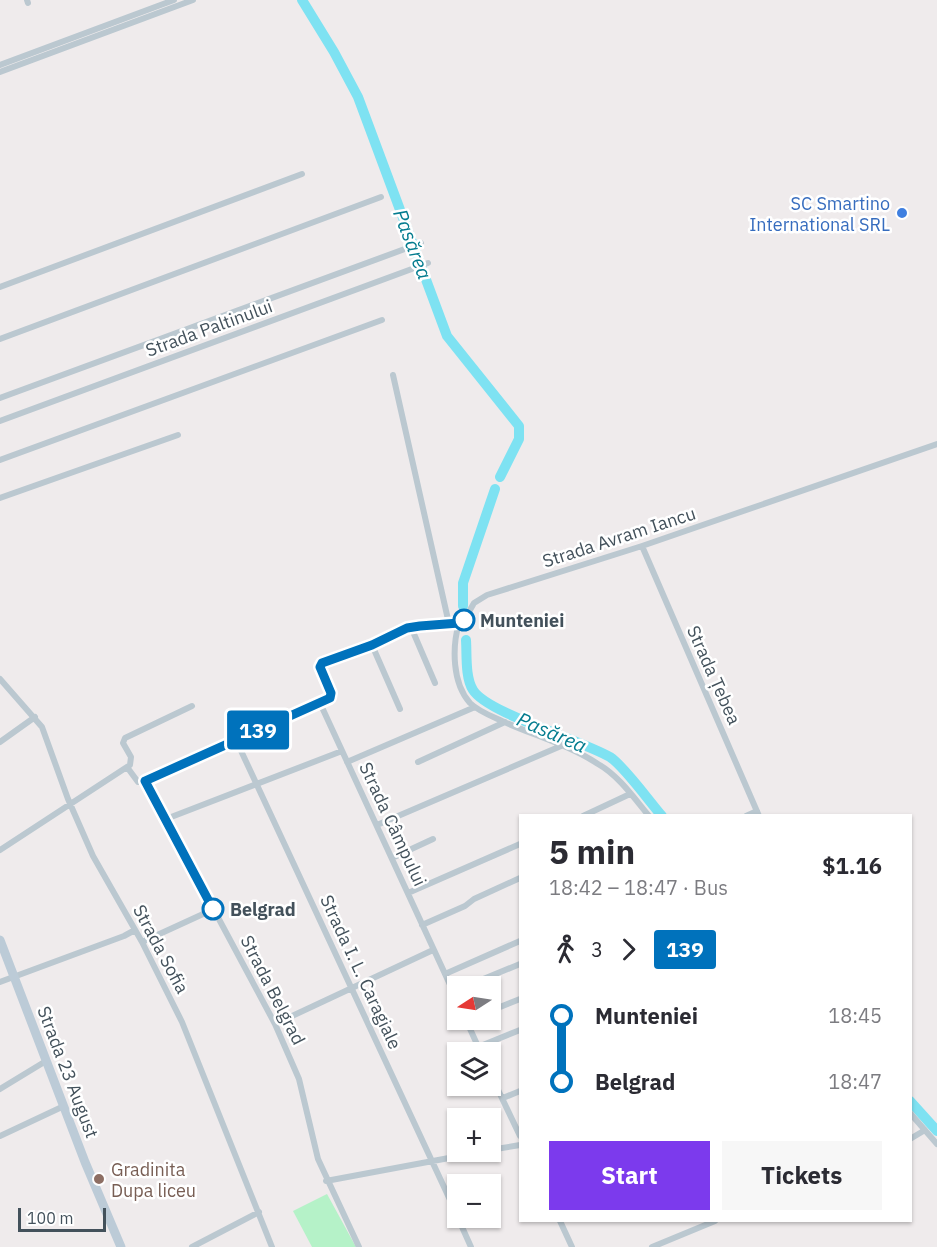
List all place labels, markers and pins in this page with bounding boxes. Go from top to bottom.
place label: SC Smartino International SRL [749,192,890,236]
marker: SC Smartino International SRL [895,206,909,220]
marker: Munteniei [453,609,475,631]
place label: Munteniei [480,609,564,632]
marker: Belgrad [202,898,224,920]
place label: Belgrad [230,898,296,921]
place label: Gradinita Dupa liceu [111,1158,196,1202]
marker: Gradinita Dupa liceu [92,1172,106,1186]

